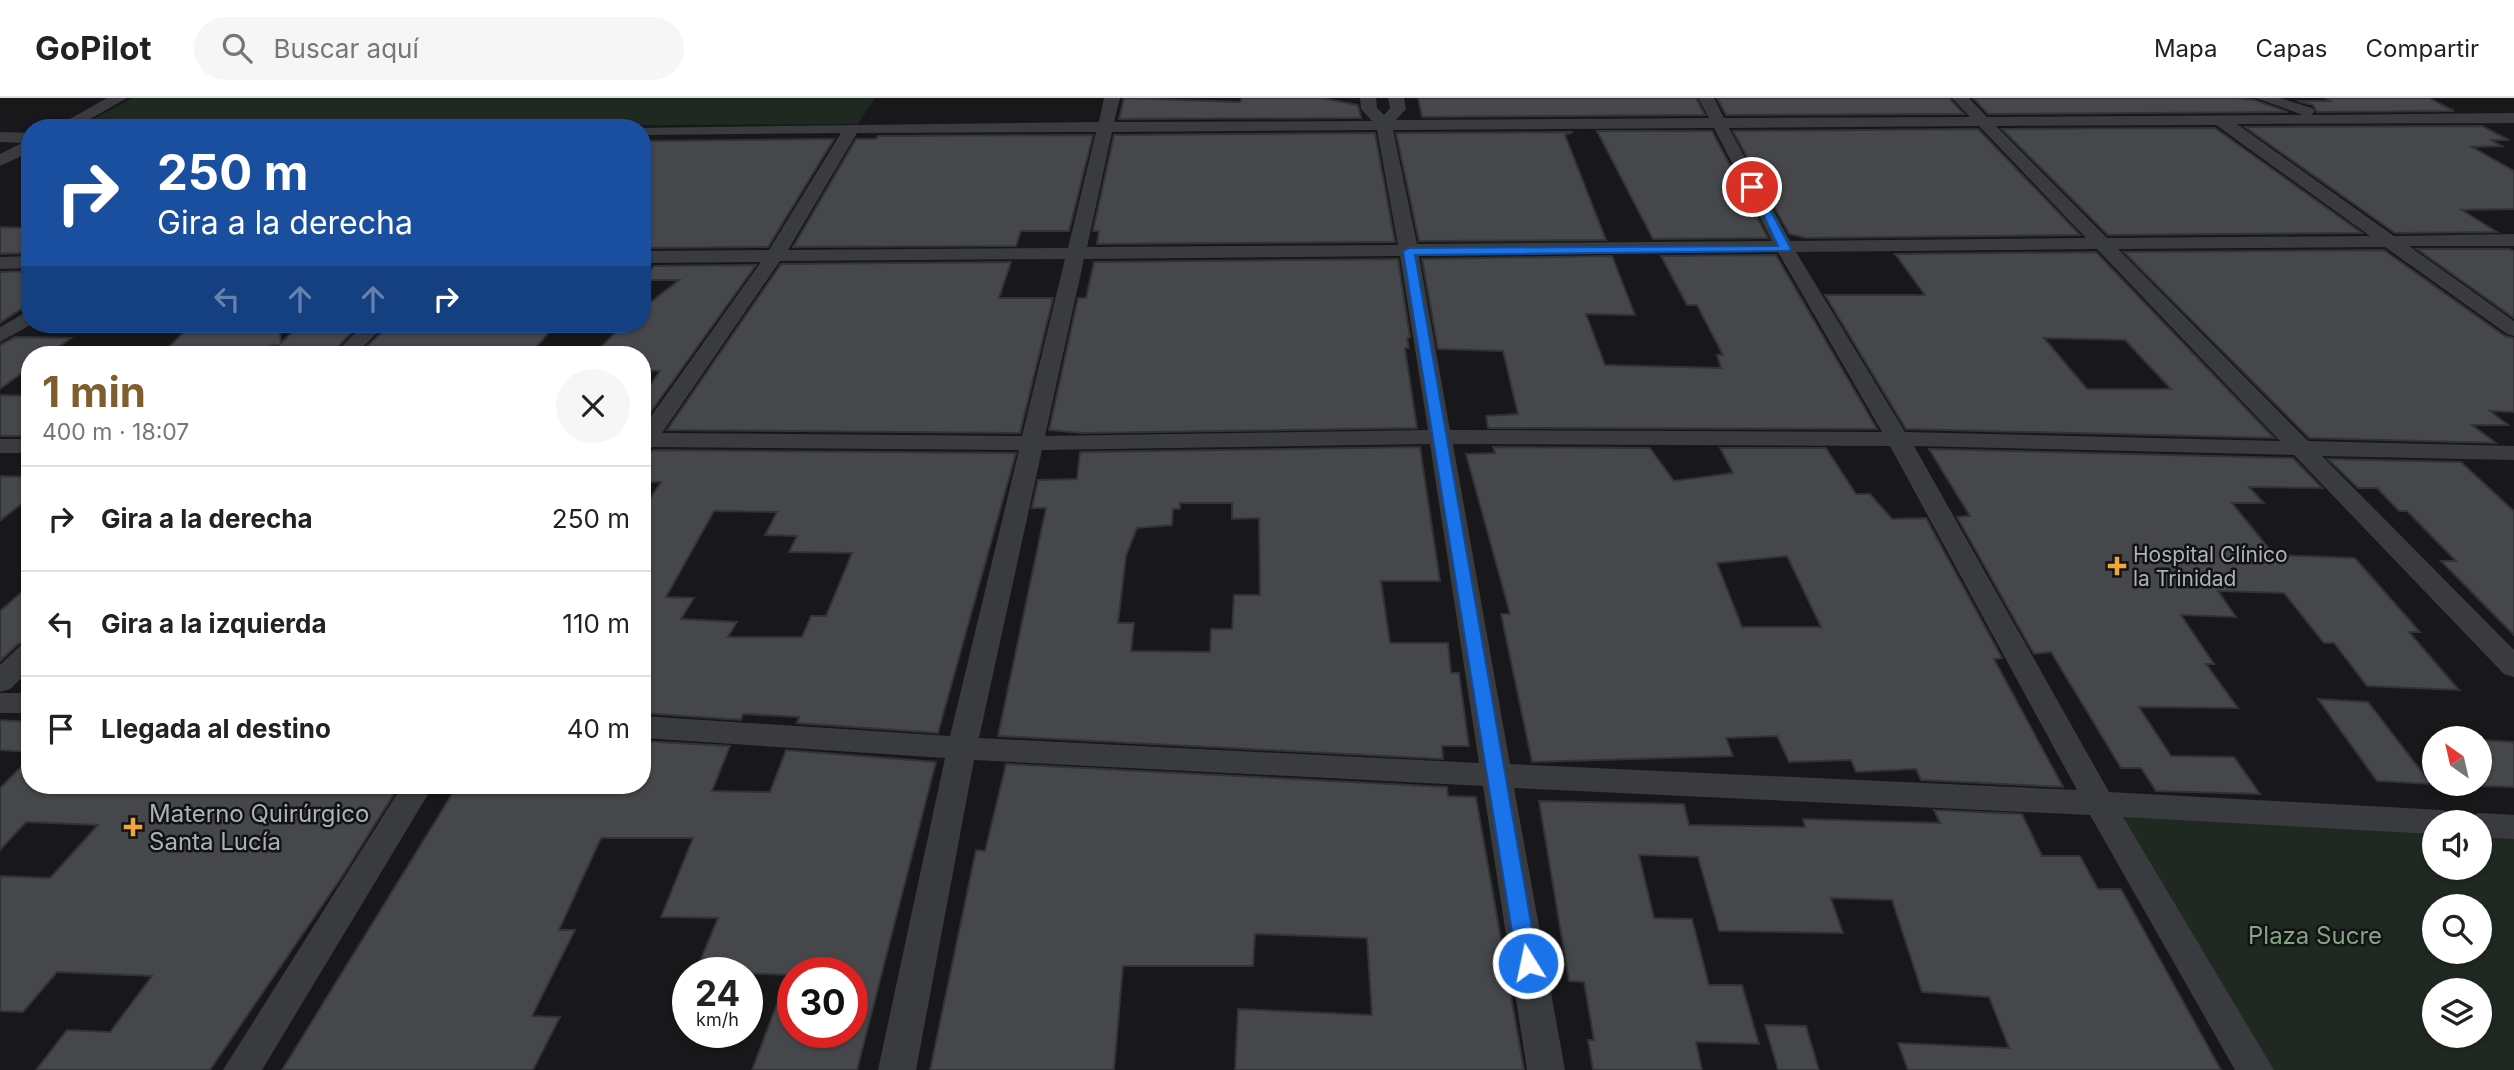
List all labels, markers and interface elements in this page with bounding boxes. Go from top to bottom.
search box [194,17,684,80]
text: GoPilot [35,28,152,68]
icon: search [218,29,256,67]
text: Buscar aquí [274,33,419,64]
text: Mapa [2154,34,2217,63]
text: Capas [2255,34,2328,63]
text: Compartir [2366,34,2479,63]
text: 250 m [157,143,309,202]
icon: right [42,147,133,238]
pin [1722,157,1782,217]
icon: arrive [1733,168,1771,206]
text: Gira a la derecha [157,203,413,242]
icon: left [208,280,246,318]
icon: ahead [281,280,319,318]
icon: ahead [354,280,392,318]
icon: right [427,280,465,318]
text: 1 min [42,366,146,417]
button: close [556,369,630,443]
text: 400 m · 18:07 [42,418,189,446]
icon: right [42,500,80,538]
text: Gira a la derecha [101,503,313,534]
text: 250 m [552,503,630,534]
place label: Hospital Clínico la Trinidad [2133,542,2288,591]
marker: Hospital Clínico la Trinidad [2107,556,2127,576]
icon: left [42,605,80,643]
text: Gira a la izquierda [101,608,327,639]
text: 110 m [562,608,630,639]
icon: arrive [42,710,80,748]
text: Llegada al destino [101,713,331,744]
text: 40 m [567,713,630,744]
north arrow [2422,726,2492,796]
map controls [2422,726,2492,1048]
place label: Materno Quirúrgico Santa Lucía [149,799,369,856]
button: sound [2422,810,2492,880]
marker: Materno Quirúrgico Santa Lucía [123,817,143,837]
button: search [2422,894,2492,964]
park label: Plaza Sucre [2248,921,2382,950]
position arrow [1491,926,1565,1000]
speed limit sign: 30 [777,957,868,1048]
text: 24 [695,972,740,1014]
button: layers [2422,978,2492,1048]
text: km/h [696,1009,739,1030]

